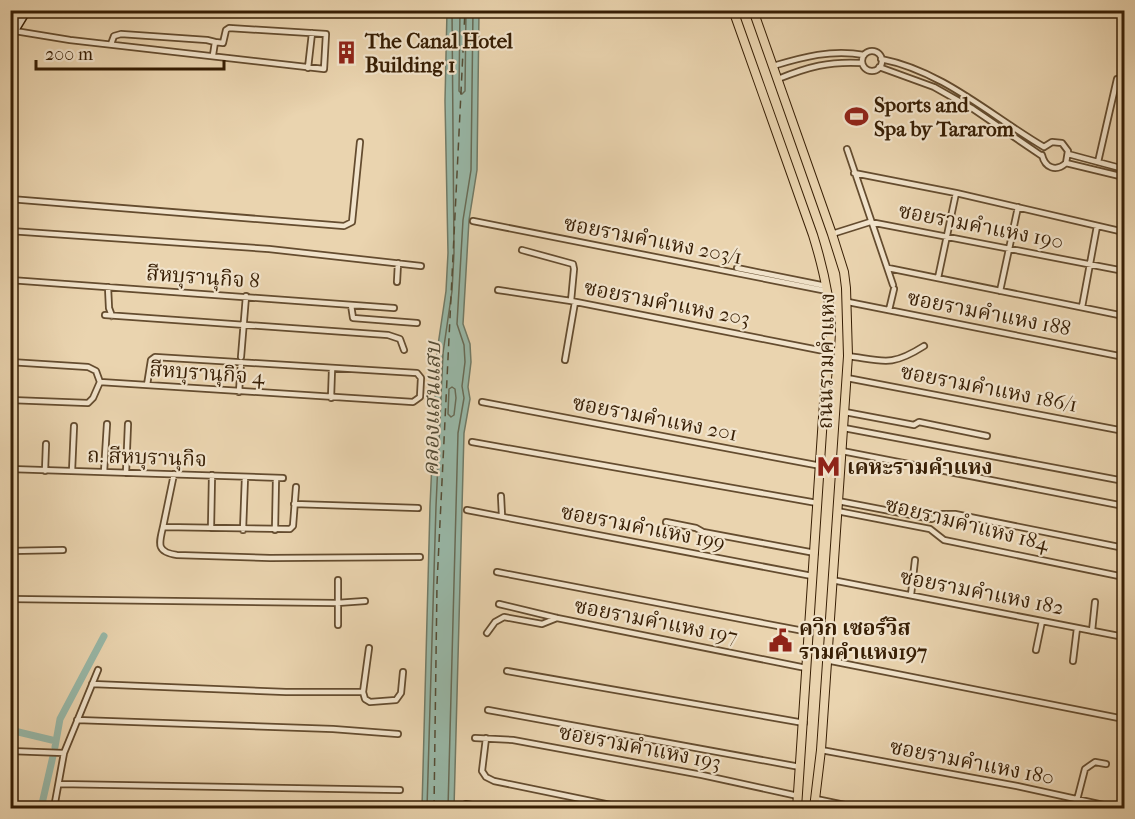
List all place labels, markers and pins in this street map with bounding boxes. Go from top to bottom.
place label: The Canal Hotel Building 1 [364,29,513,77]
building icon: The Canal Hotel Building 1 [334,40,360,66]
place label: Sports and Spa by Tararom [874,93,1015,141]
sports icon: Sports and Spa by Tararom [843,104,869,130]
metro station icon: เคหะรามคำแหง [816,454,842,480]
place label: เคหะรามคำแหง [847,455,993,479]
place label: ควิก เซอร์วิส รามคำแหง197 [799,616,927,664]
public building icon: ควิก เซอร์วิส รามคำแหง197 [768,627,794,653]

